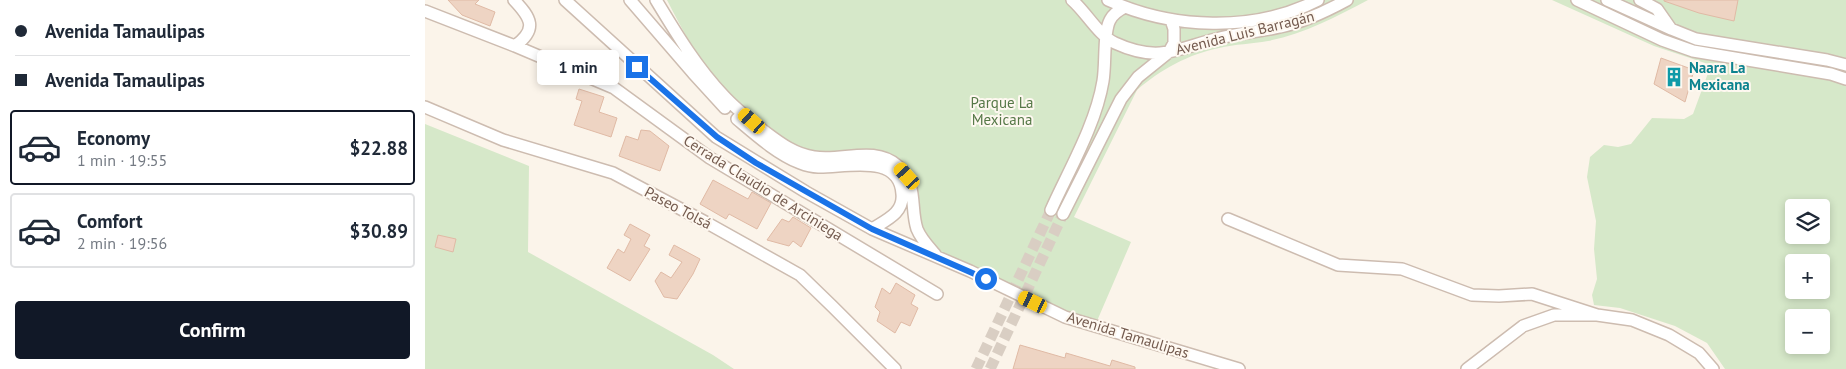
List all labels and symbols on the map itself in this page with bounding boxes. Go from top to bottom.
street label: Avenida Luis Barragán [1174,6,1316,59]
callout: 1 min [537,50,619,84]
route end [626,56,648,78]
place label: Naara La Mexicana [1689,58,1750,94]
building icon: Naara La Mexicana [1663,66,1685,88]
park label: Parque La Mexicana [970,93,1034,129]
car [735,105,768,137]
street label: Cerrada Claudio de Arciniega [680,131,847,245]
car [891,160,922,192]
street label: Paseo Tolsá [641,182,715,233]
route start [975,268,997,290]
car [1016,289,1049,315]
street label: Avenida Tamaulipas [1065,307,1191,362]

